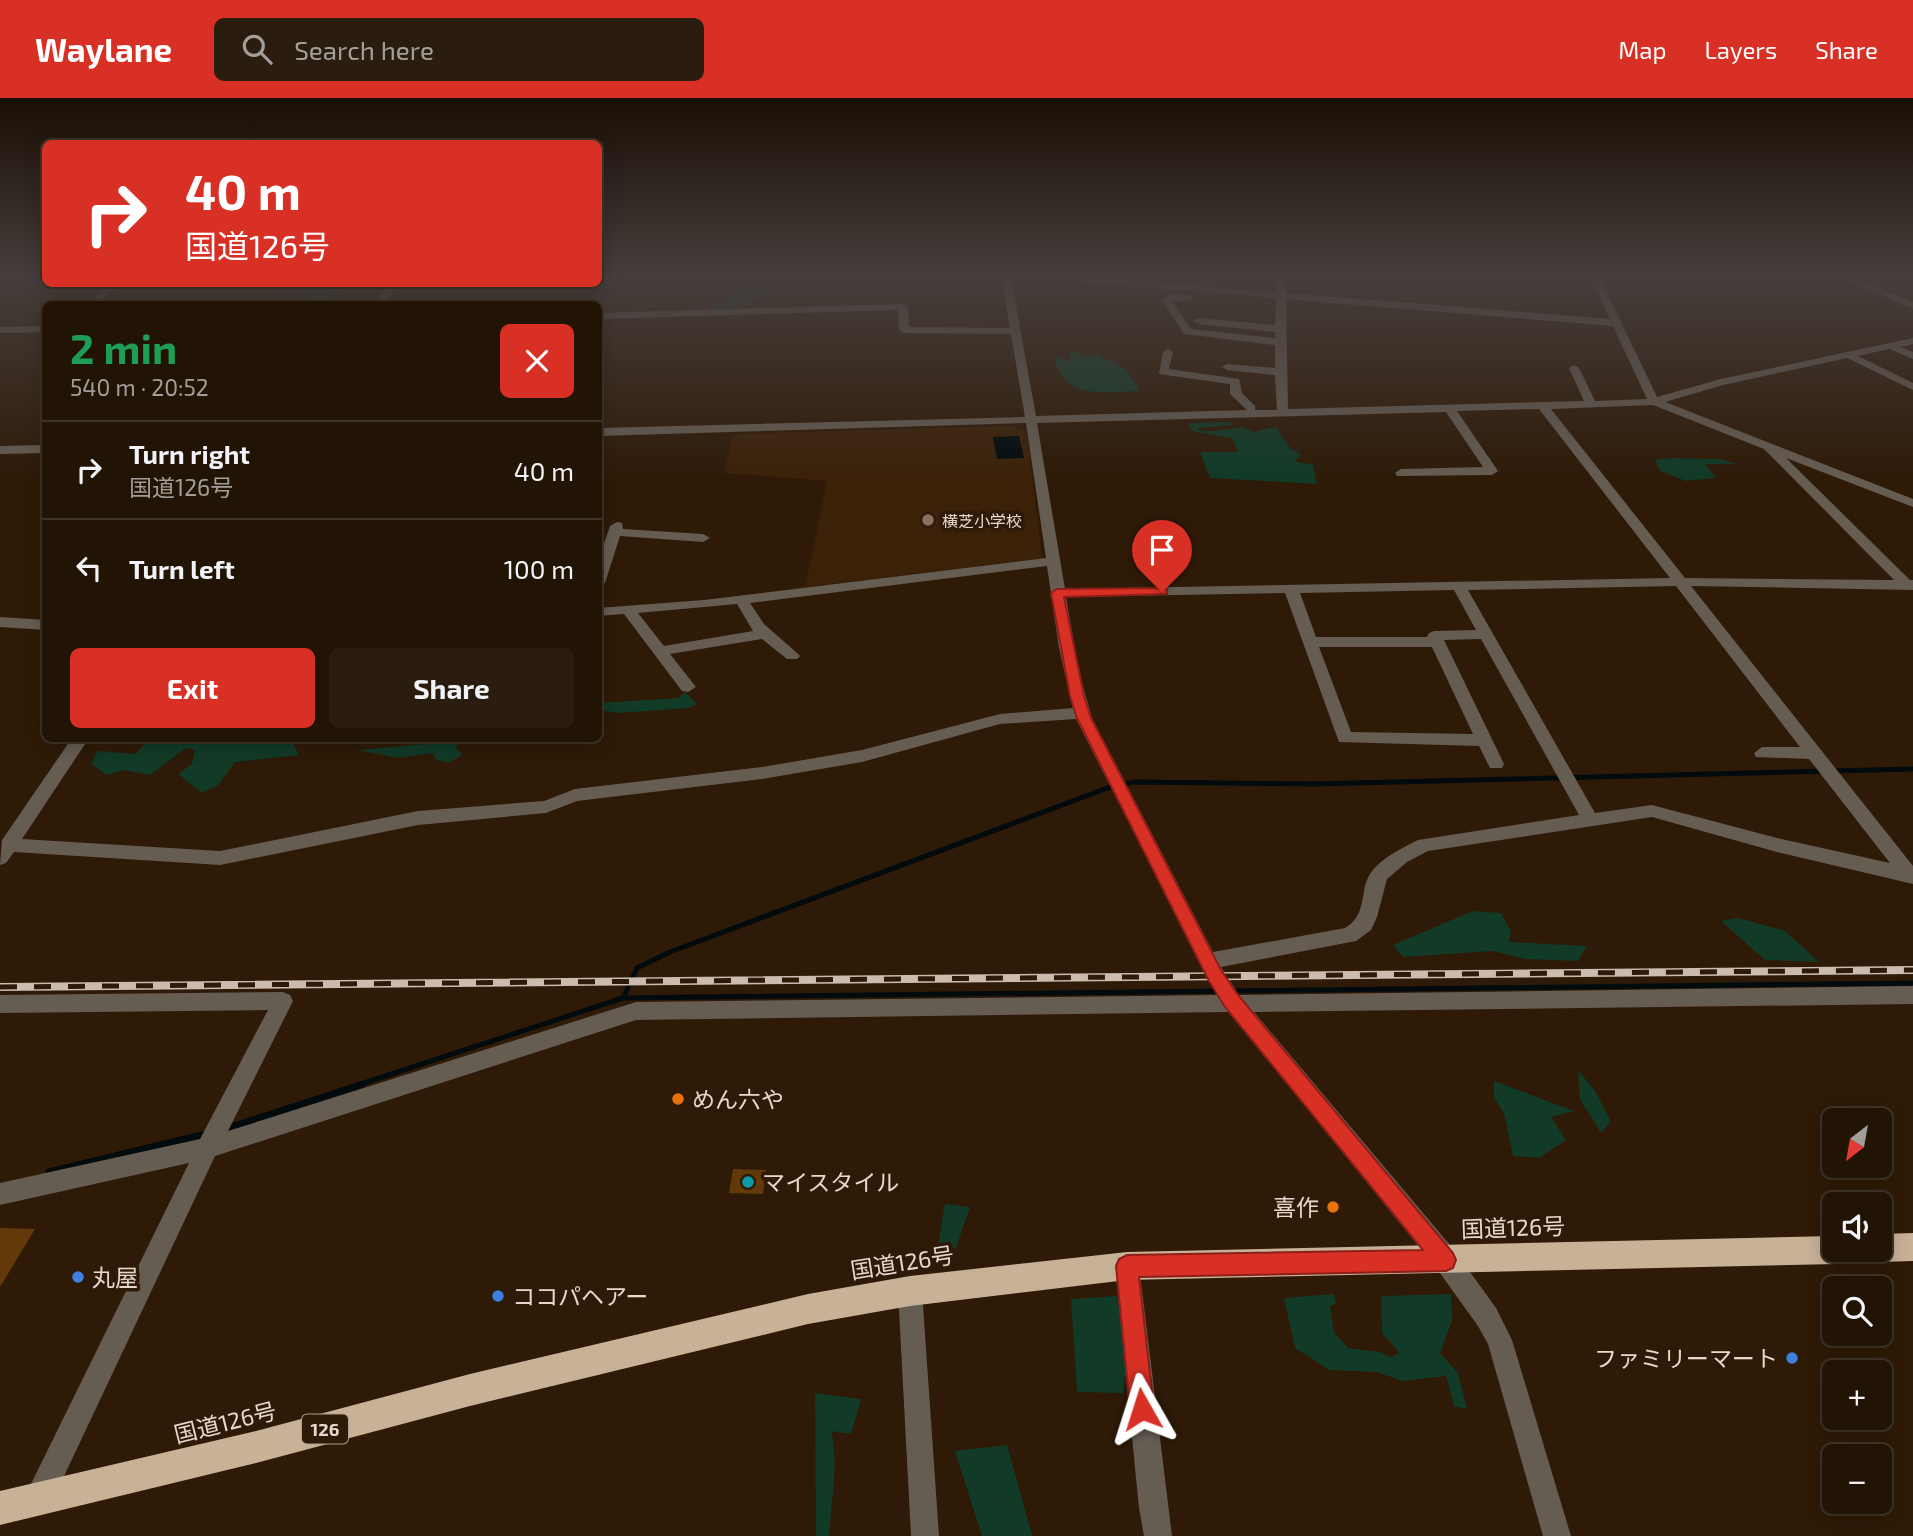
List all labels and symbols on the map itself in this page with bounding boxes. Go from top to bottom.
place label: 横芝小学校 [942,511,1022,530]
marker: 横芝小学校 [920,512,936,528]
pin [1132,520,1192,592]
place label: めん六や [692,1085,784,1113]
marker: めん六や [670,1091,686,1107]
north arrow [1822,1108,1892,1178]
place label: マイスタイル [762,1168,899,1196]
marker: マイスタイル [740,1174,756,1190]
place label: 喜作 [1273,1193,1319,1221]
marker: 喜作 [1325,1199,1341,1215]
street label: 国道126号 [1460,1211,1566,1243]
street label: 国道126号 [848,1240,956,1284]
place label: 丸屋 [92,1263,138,1291]
marker: 丸屋 [70,1269,86,1285]
place label: ココパヘアー [512,1282,649,1310]
marker: ココパヘアー [490,1288,506,1304]
place label: ファミリーマート [1594,1344,1778,1372]
marker: ファミリーマート [1784,1350,1800,1366]
position arrow [1105,1372,1179,1446]
street label: 国道126号 [171,1396,279,1448]
road number: 126 [302,1414,348,1444]

